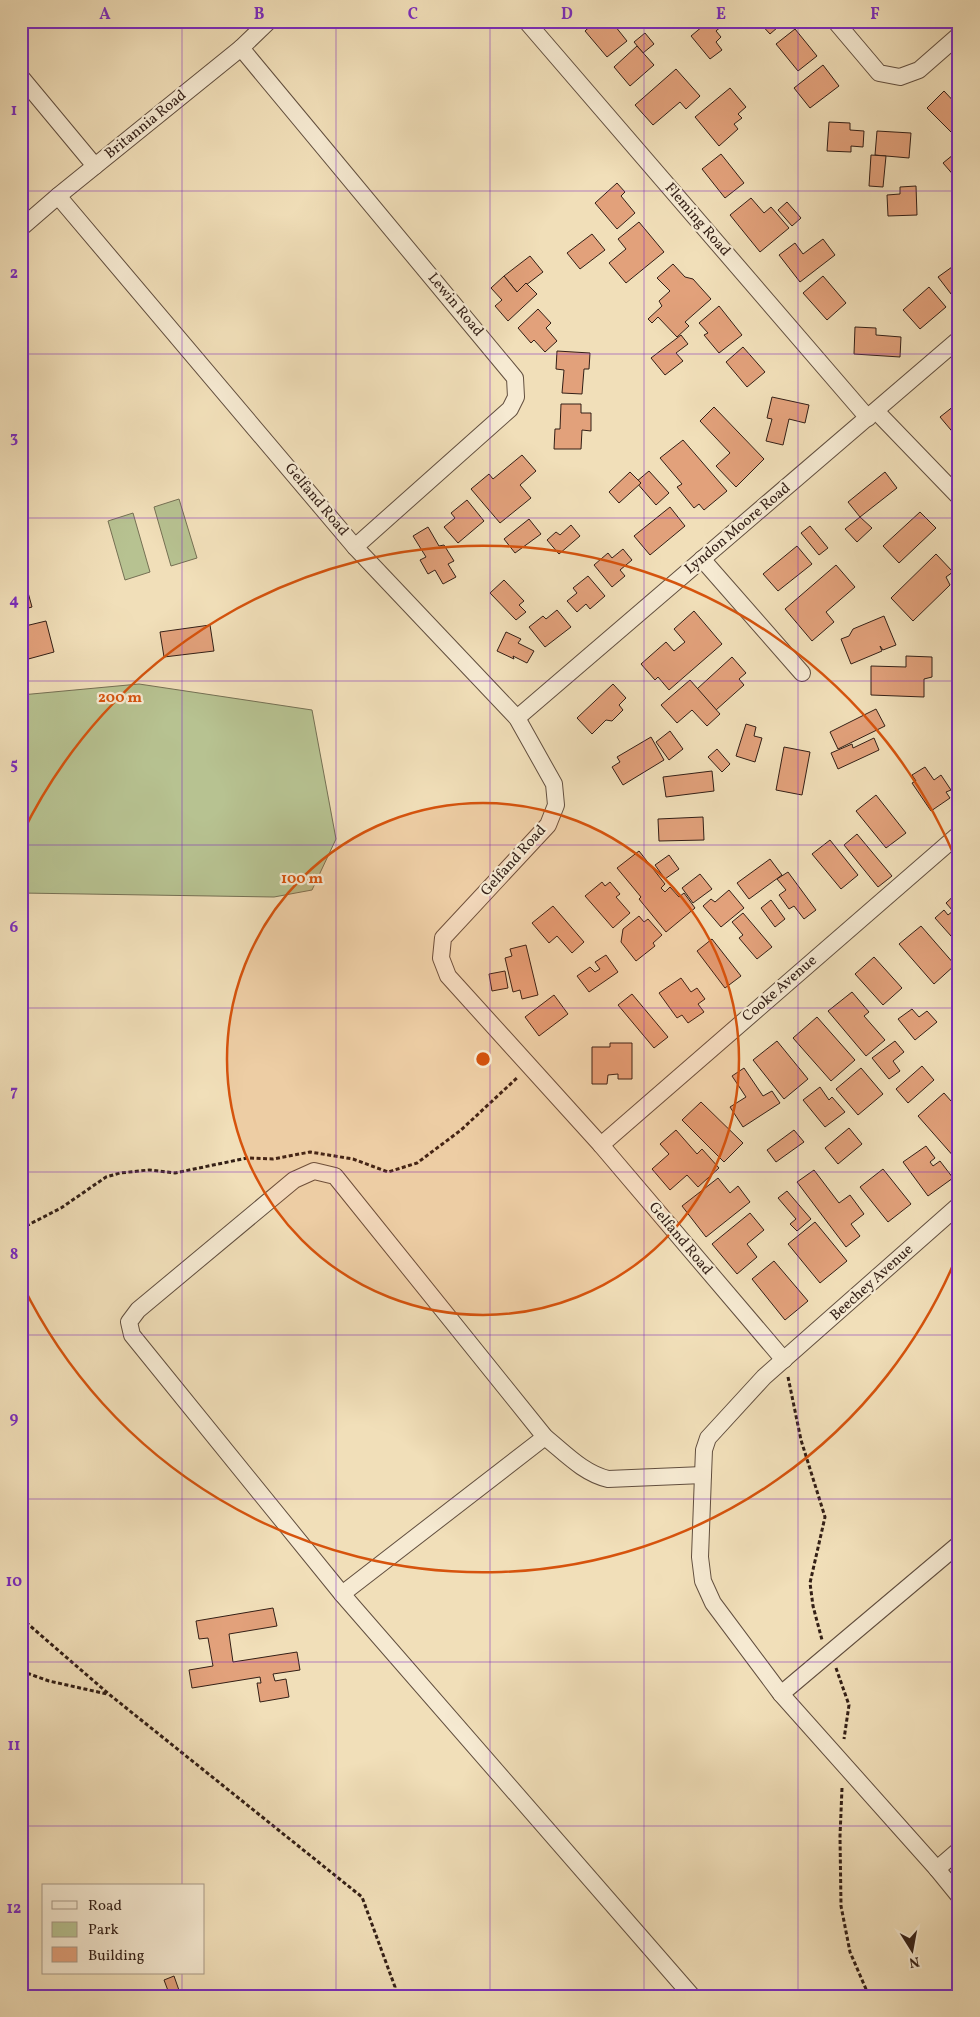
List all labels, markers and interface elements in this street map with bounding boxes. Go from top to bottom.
text: A [99,4,111,26]
text: B [254,4,265,26]
text: C [408,4,418,26]
text: D [561,4,573,26]
text: E [716,4,726,26]
text: F [870,4,880,26]
street label: Britannia Road [101,85,191,165]
text: 1 [11,100,17,122]
street label: Fleming Road [659,179,735,261]
text: 2 [10,263,18,285]
street label: Lewin Road [422,269,488,341]
text: 3 [10,427,18,449]
street label: Gelfand Road [279,459,353,541]
street label: Lyndon Moore Road [680,478,796,580]
text: 4 [9,590,19,612]
text: 200 m [98,688,142,709]
text: 5 [10,754,18,776]
street label: Gelfand Road [476,821,552,901]
text: 100 m [281,869,324,890]
text: 6 [10,917,19,939]
street label: Cooke Avenue [738,951,822,1027]
centre of rings [474,1050,492,1068]
text: 7 [10,1081,18,1103]
street label: Gelfand Road [643,1198,717,1280]
street label: Beechey Avenue [826,1240,918,1326]
text: 8 [10,1244,18,1266]
text: 9 [10,1408,19,1430]
text: 10 [6,1571,22,1593]
text: 11 [8,1735,20,1757]
legend [42,1884,205,1974]
text: Road [88,1896,122,1917]
text: 12 [7,1898,21,1920]
text: Park [88,1920,119,1941]
north arrow [888,1924,938,1974]
text: Building [88,1946,145,1967]
text: N [907,1951,921,1972]

